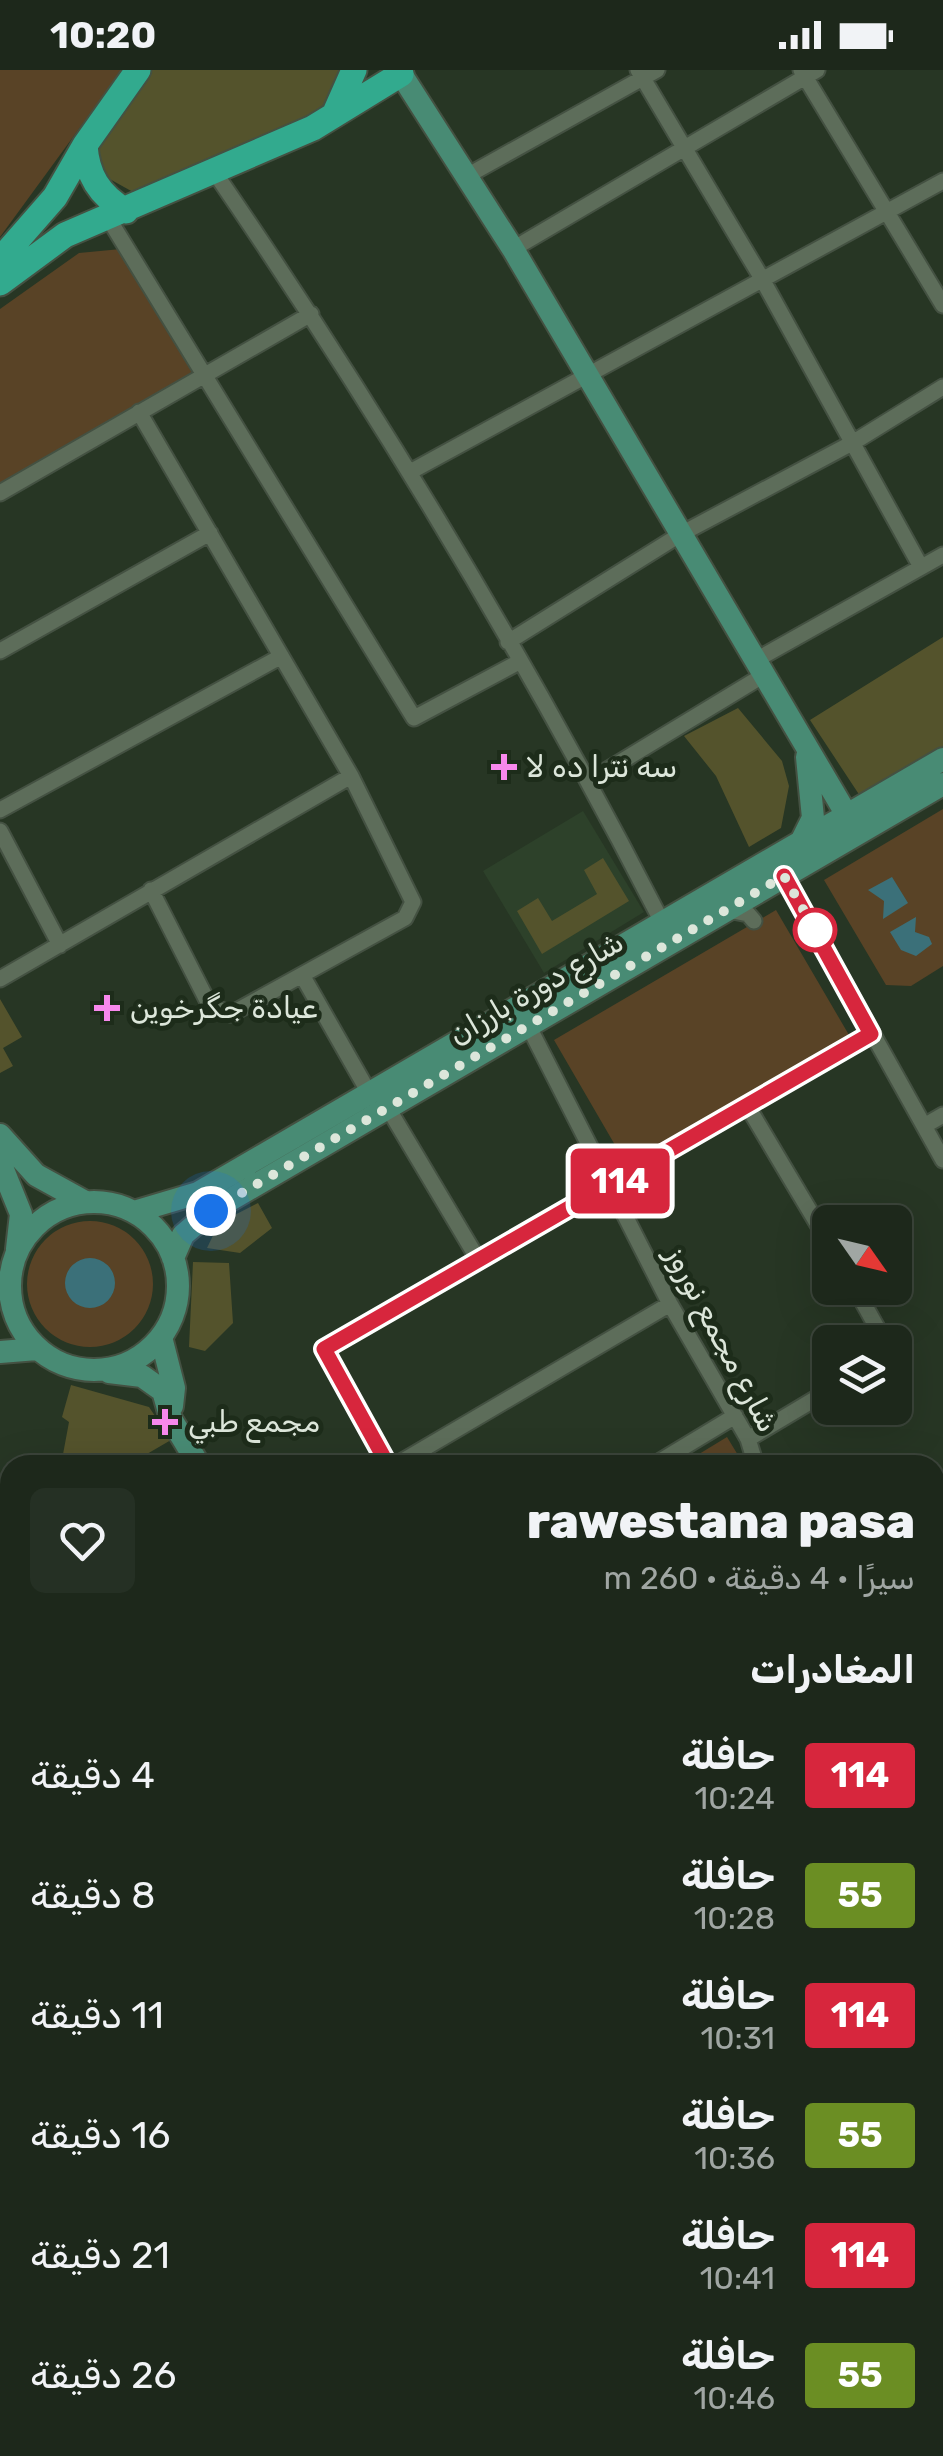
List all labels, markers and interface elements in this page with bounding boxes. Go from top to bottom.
text: 10:20 [50,12,156,58]
place label: سه نترا ده لا [526,749,677,785]
marker: سه نترا ده لا [491,754,517,780]
unlabelled marker [794,909,836,951]
street label: شارع دورة بارزان [442,923,631,1054]
place label: عيادة جگرخوين [130,990,317,1026]
marker: عيادة جگرخوين [94,995,120,1021]
line badge: 114 [562,1148,678,1214]
text: 114 [591,1160,649,1202]
your location [186,1186,236,1236]
north arrow [812,1205,912,1305]
map controls [812,1205,912,1425]
street label: شارع مجمع نوروز [654,1238,786,1440]
button: layers [812,1325,912,1425]
place label: مجمع طبي [188,1404,320,1444]
marker: مجمع طبي [152,1409,178,1435]
button: heart [30,1488,135,1593]
text: rawestana pasa [527,1493,915,1550]
text: سيرًا · 4 دقيقة · 260 m [604,1559,915,1597]
text: المغادرات [750,1647,915,1693]
text: حافلة [681,1733,775,1779]
text: 4 دقيقة [30,1752,155,1798]
text: 114 [831,1754,889,1796]
text: 10:24 [694,1779,775,1817]
text: حافلة [681,1853,775,1899]
text: 8 دقيقة [30,1872,155,1918]
text: 55 [837,1874,883,1916]
text: 10:28 [694,1899,775,1937]
text: حافلة [681,1973,775,2019]
text: 11 دقيقة [30,1992,164,2038]
text: 114 [831,1994,889,2036]
text: 10:31 [700,2019,775,2057]
text: حافلة [681,2093,775,2139]
text: 16 دقيقة [30,2112,170,2158]
text: 55 [837,2114,883,2156]
text: 10:36 [694,2139,775,2177]
text: حافلة [681,2213,775,2259]
text: 21 دقيقة [30,2232,170,2278]
text: 114 [831,2234,889,2276]
text: 10:41 [700,2259,775,2297]
text: حافلة [681,2333,775,2379]
text: 26 دقيقة [30,2352,176,2398]
text: 55 [837,2354,883,2396]
text: 10:46 [694,2379,775,2417]

